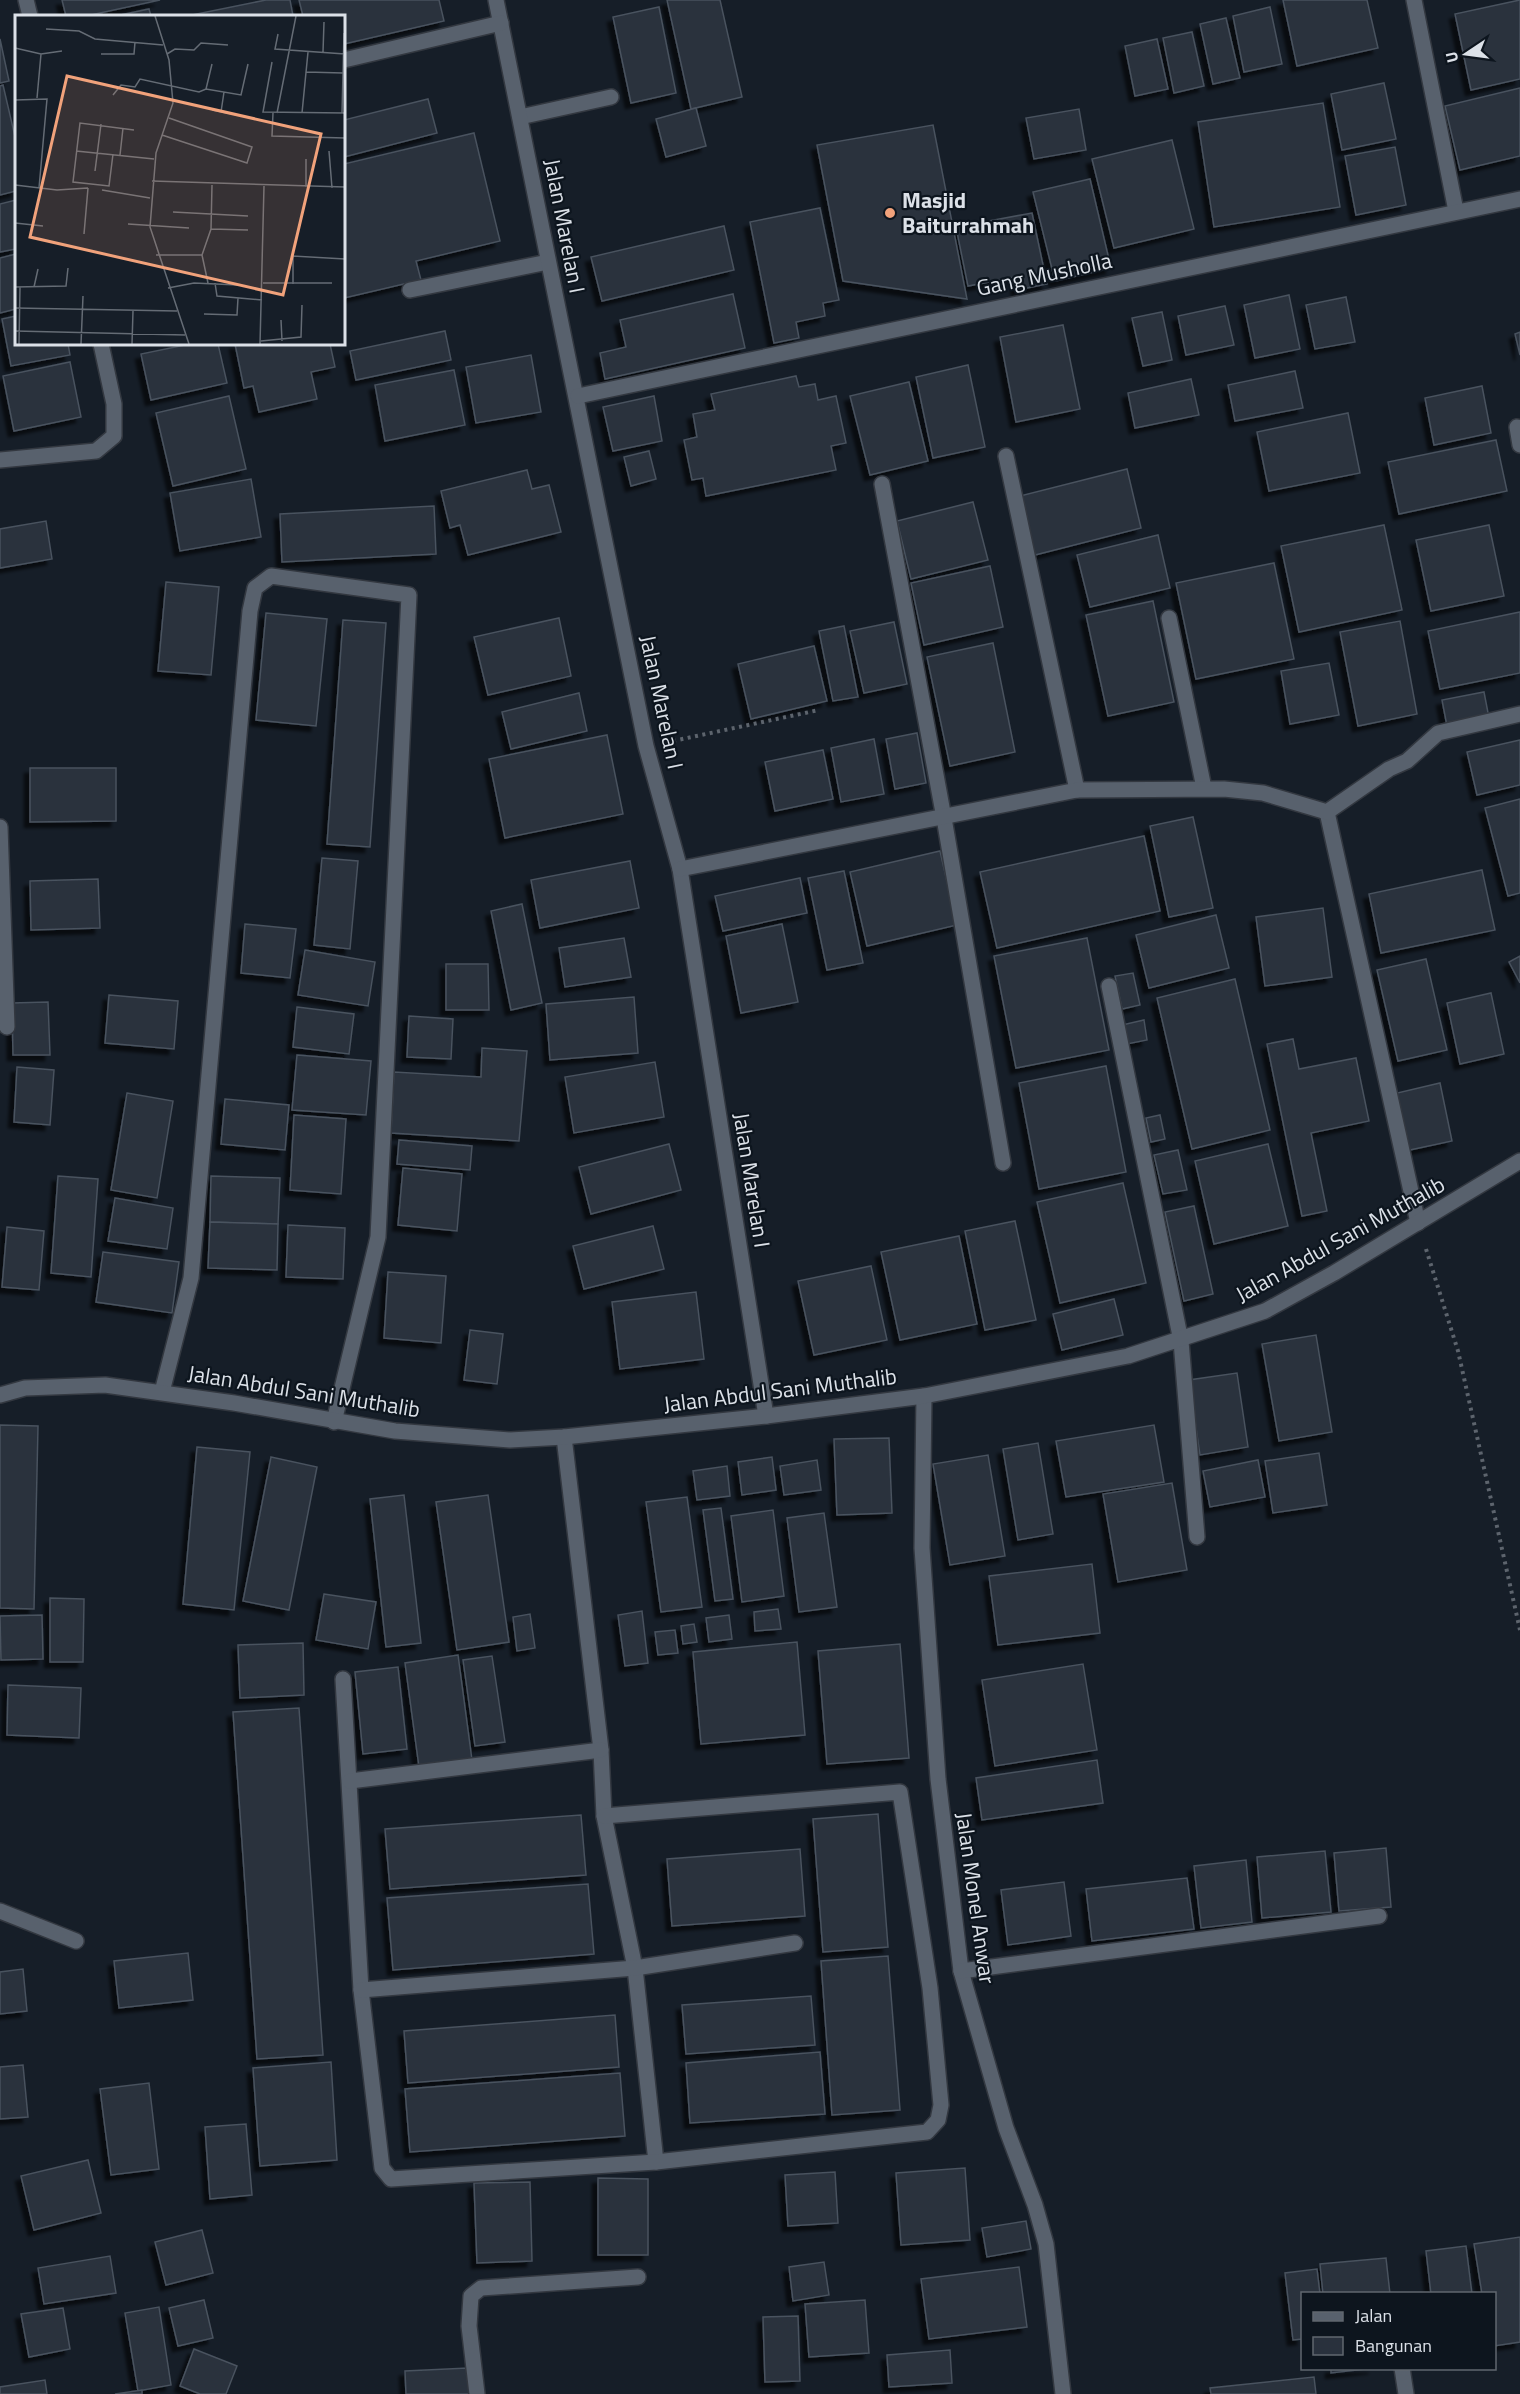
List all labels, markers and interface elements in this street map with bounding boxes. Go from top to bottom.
inset map [15,15,345,345]
north arrow [1436,24,1496,84]
text: U [1439,50,1464,65]
street label: Jalan Marelan I [535,156,595,296]
place label: Masjid Baiturrahmah [902,183,1034,242]
marker: Masjid Baiturrahmah [883,206,897,220]
street label: Gang Musholla [973,243,1115,305]
street label: Jalan Marelan I [631,632,693,772]
street label: Jalan Marelan I [725,1110,779,1250]
street label: Jalan Abdul Sani Muthalib [1229,1167,1451,1311]
street label: Jalan Abdul Sani Muthalib [185,1356,423,1426]
street label: Jalan Abdul Sani Muthalib [661,1359,899,1421]
street label: Jalan Monel Anwar [947,1810,1005,1986]
legend [1301,2292,1496,2370]
text: Jalan [1355,2302,1392,2329]
text: Bangunan [1355,2332,1432,2359]

